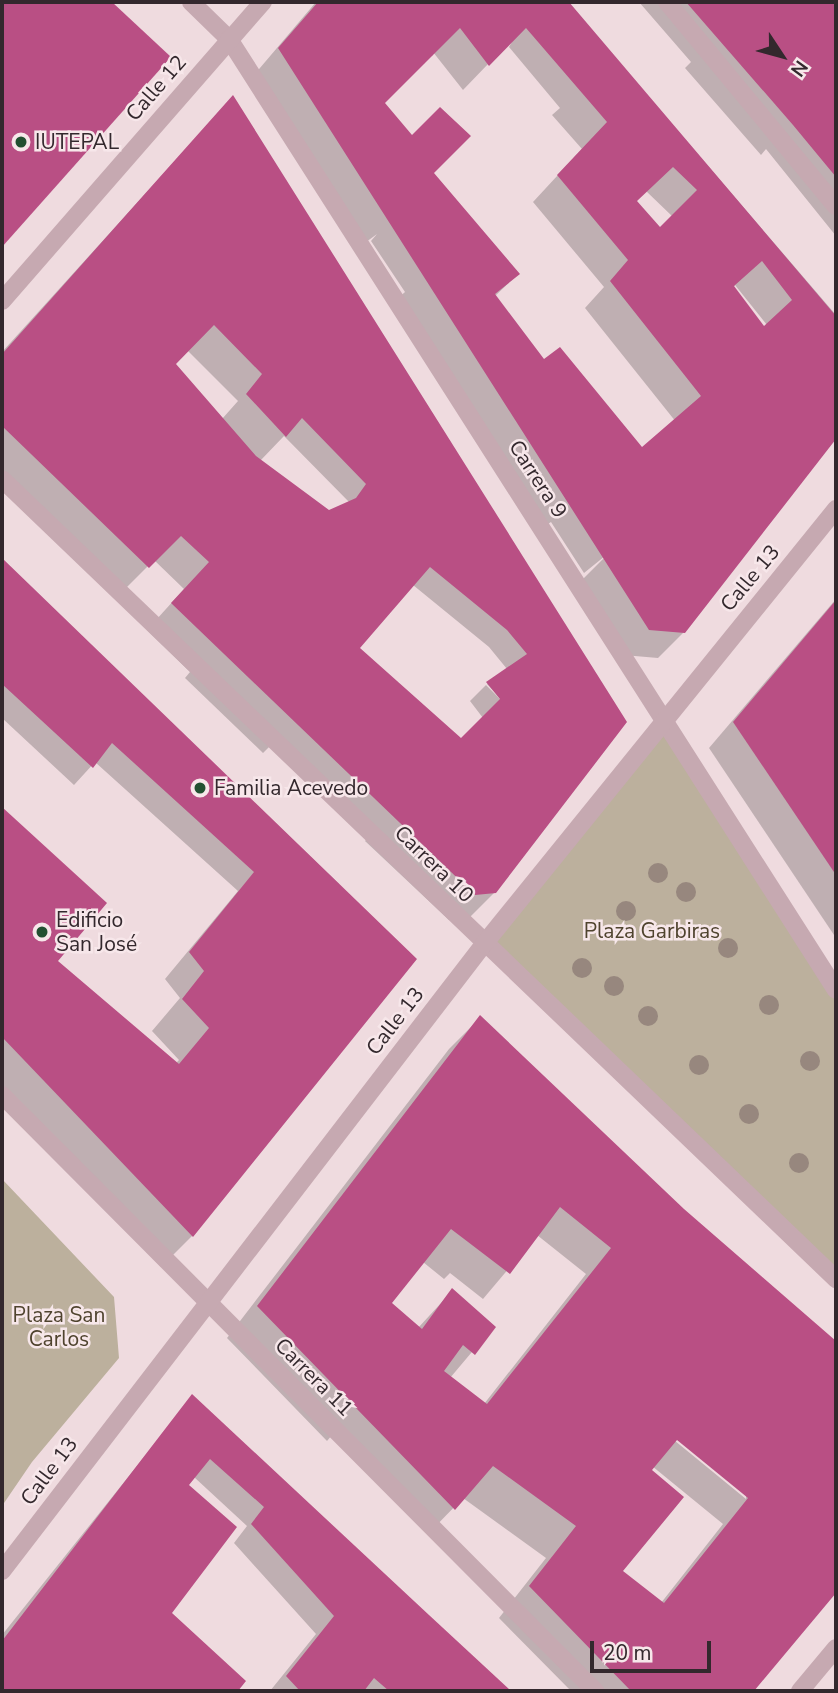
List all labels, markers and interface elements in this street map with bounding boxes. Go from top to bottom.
north arrow [747,21,817,91]
street label: Calle 12 [121,50,191,126]
text: N [784,55,814,82]
place label: IUTEPAL [35,129,119,155]
marker: IUTEPAL [13,134,29,150]
street label: Carrera 9 [504,435,572,523]
street label: Calle 13 [715,540,785,616]
place label: Familia Acevedo [214,775,368,801]
marker: Familia Acevedo [192,780,208,796]
street label: Carrera 10 [389,820,479,908]
place label: Edificio San José [56,907,137,957]
park label: Plaza Garbiras [584,918,720,944]
marker: Edificio San José [34,924,50,940]
street label: Calle 13 [361,982,429,1060]
park label: Plaza San Carlos [13,1302,105,1352]
street label: Carrera 11 [270,1333,358,1421]
street label: Calle 13 [15,1432,83,1510]
scale bar [593,1626,714,1670]
text: 20 m [603,1639,652,1667]

